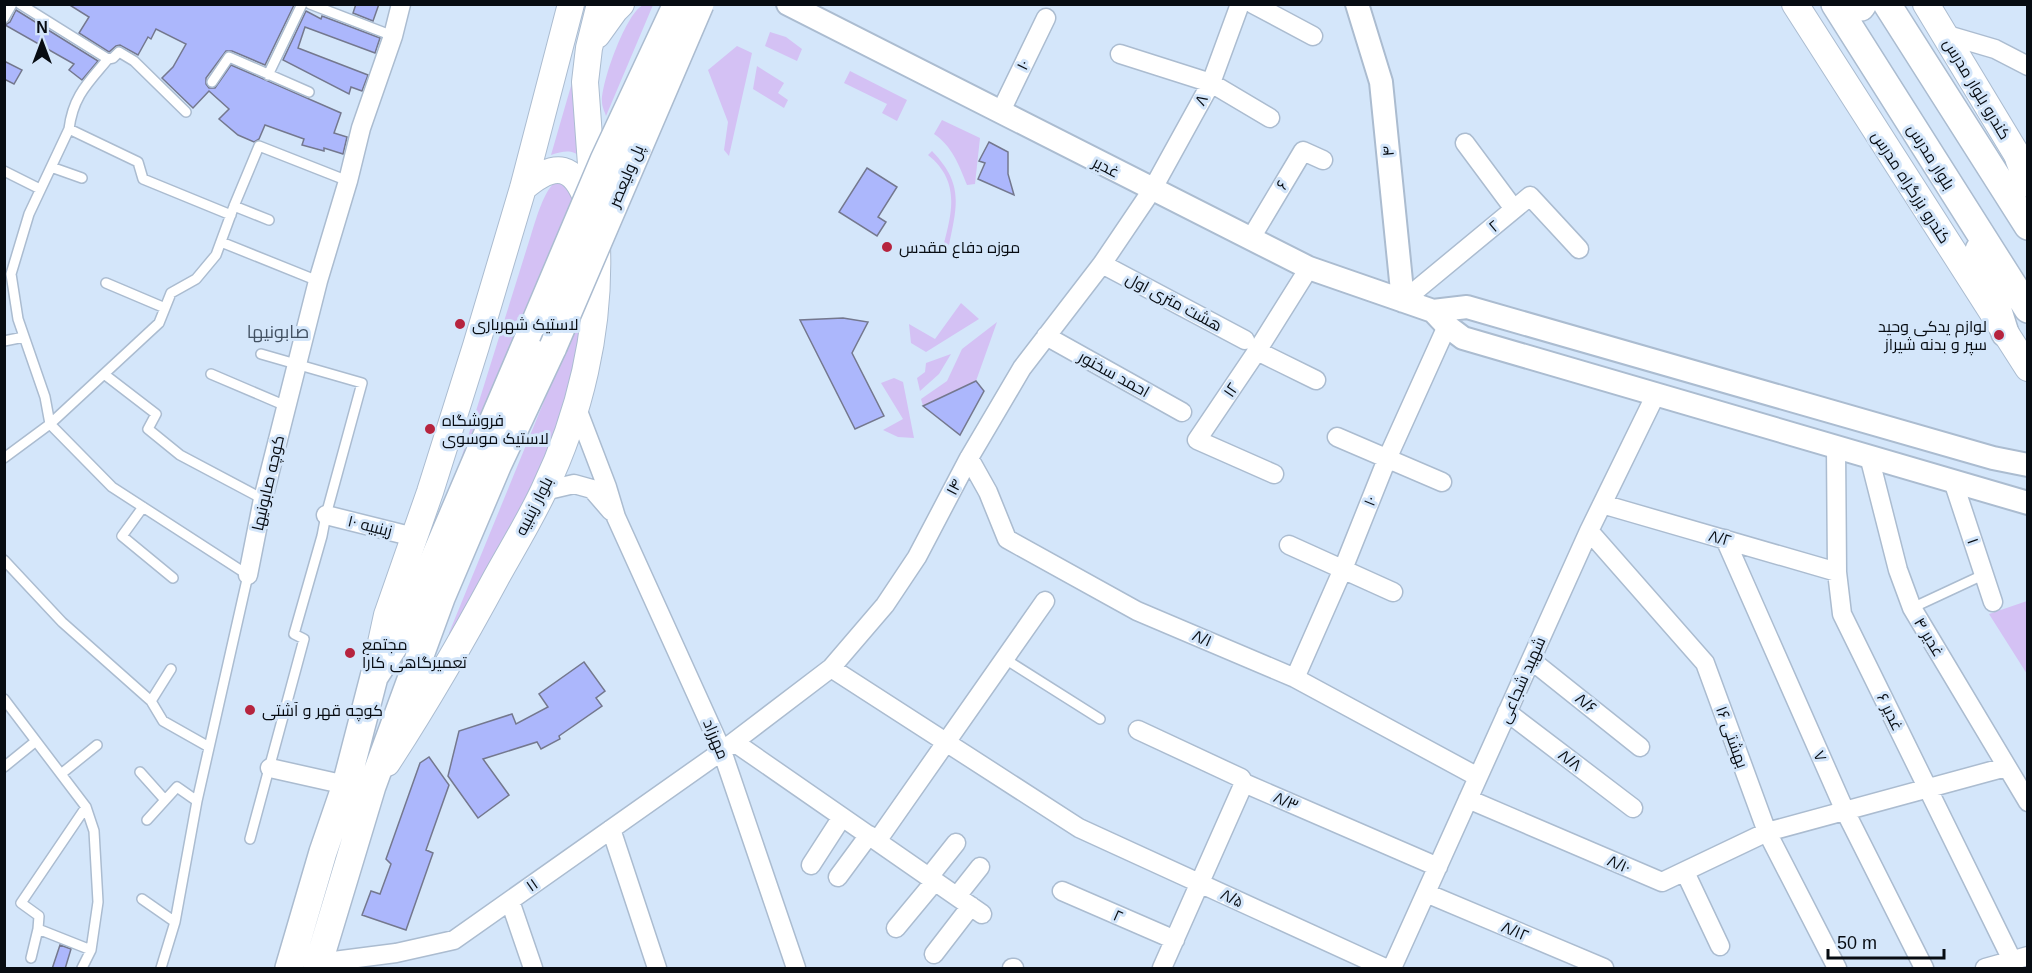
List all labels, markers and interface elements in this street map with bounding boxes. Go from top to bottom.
north arrow [12,12,72,72]
text: N [36,19,48,36]
street label: کندرو بلوار مدرس [1939,36,2014,143]
street label: ۱۰ [1013,57,1033,73]
street label: ۸ [1191,91,1211,108]
street label: بلوار مدرس [1903,121,1958,194]
street label: کندرو بزرگراه مدرس [1867,128,1954,247]
street label: پل ولیعصر [605,142,650,212]
street label: ۴ [1379,145,1397,157]
street label: غدیر [1089,153,1122,182]
street label: ۶ [1273,177,1291,193]
street label: ۲ [1485,217,1503,235]
place label: موزه دفاع مقدس [899,239,1020,259]
marker: موزه دفاع مقدس [880,240,894,254]
street label: هشت متری اول [1122,270,1225,336]
place label: لاستیک شهریاری [472,316,579,335]
marker: لاستیک شهریاری [453,317,467,331]
place label: لوازم یدکی وحید سپر و بدنه شیراز [1878,318,1987,356]
district label: صابونیها [247,322,309,343]
marker: لوازم یدکی وحید سپر و بدنه شیراز [1992,328,2006,342]
street label: احمد سخنور [1074,347,1152,401]
street label: ۱۲ [1220,380,1242,400]
place label: فروشگاه لاستیک موسوی [442,412,549,449]
marker: فروشگاه لاستیک موسوی [423,422,437,436]
street label: کوچه صابونیها [249,434,290,533]
street label: بلوار زینبیه [512,474,557,538]
street label: ۱۴ [943,476,965,498]
street label: ۱۰ [1360,494,1380,508]
street label: زینبیه ۱۰ [346,512,394,541]
street label: ۸/۲ [1707,527,1733,549]
street label: ۱ [1964,536,1982,546]
street label: غدیر ۴ [1910,615,1947,660]
street label: ۸/۱ [1190,626,1214,650]
street label: شهید شجاعی [1495,634,1550,727]
place label: مجتمع تعمیرگاهی کارا [362,636,468,673]
marker: مجتمع تعمیرگاهی کارا [343,646,357,660]
street label: ۸/۶ [1572,689,1600,717]
street label: غدیر ۶ [1873,691,1906,734]
place label: کوچه قهر و آشتی [262,702,383,722]
marker: کوچه قهر و آشتی [243,703,257,717]
street label: ۱۶ بهشتی [1711,704,1751,771]
street label: مهرزاد [698,716,732,762]
street label: ۸/۸ [1555,746,1585,774]
street label: ۷ [1810,748,1830,764]
street label: ۸/۳ [1271,788,1301,814]
street label: ۸/۱۰ [1605,852,1633,876]
street label: ۱۱ [523,875,541,895]
street label: ۸/۵ [1218,885,1246,911]
street label: ۲ [1111,907,1125,925]
street label: ۸/۱۲ [1499,918,1531,944]
scale bar [1828,922,1944,960]
text: 50 m [1837,933,1877,953]

